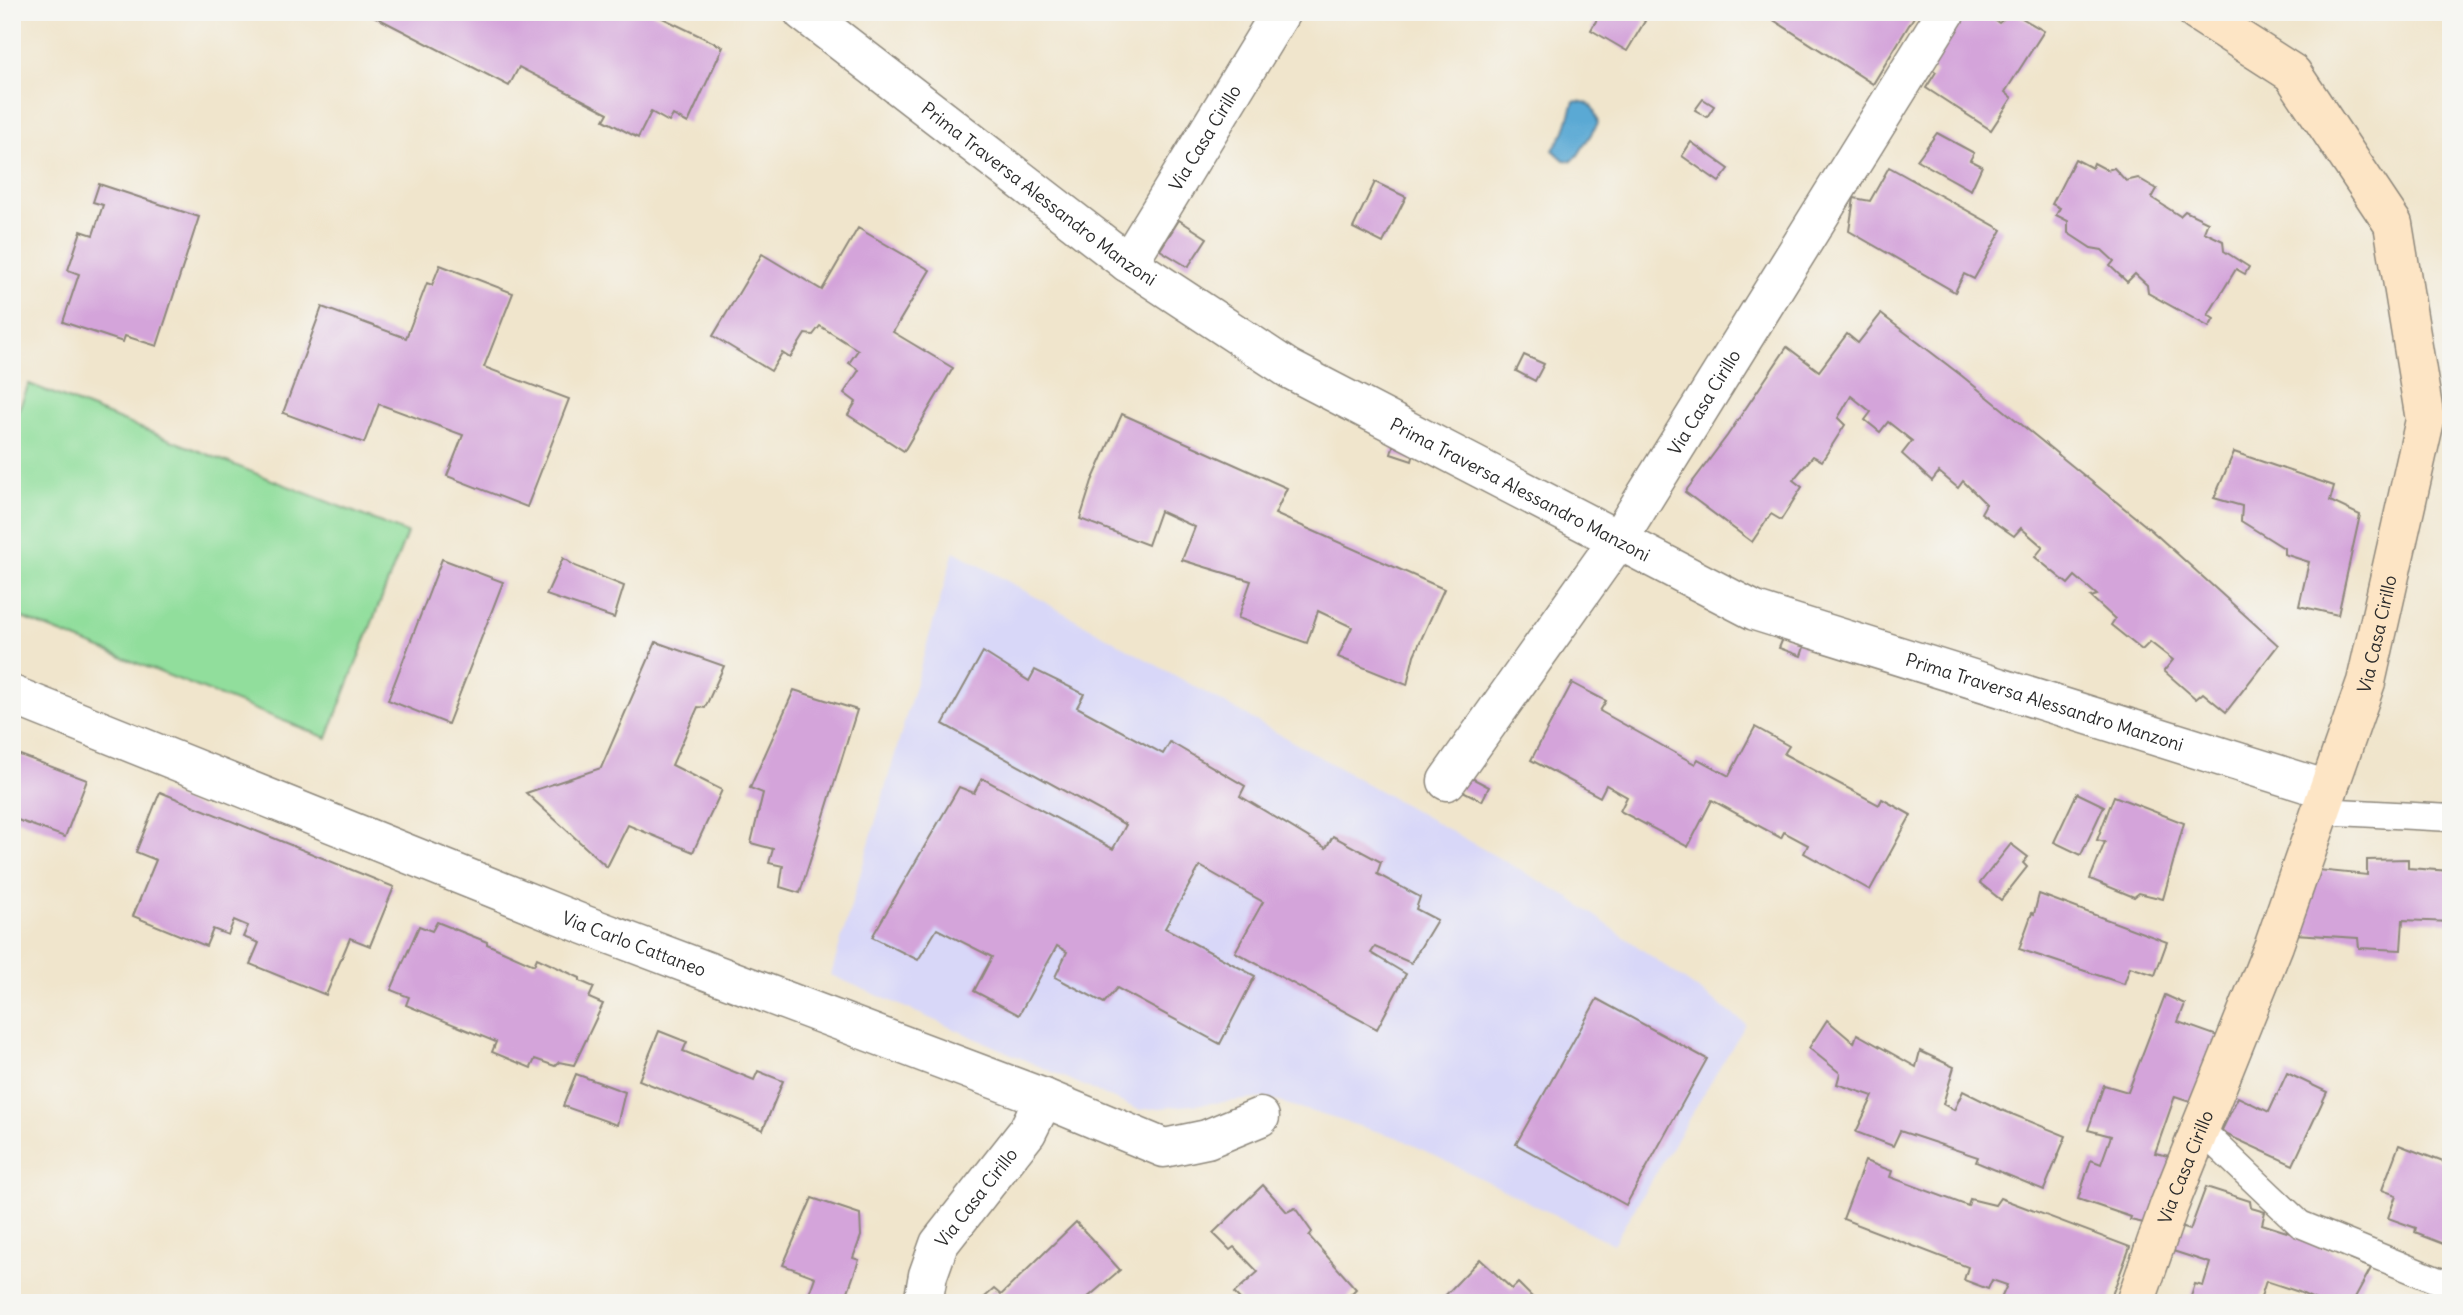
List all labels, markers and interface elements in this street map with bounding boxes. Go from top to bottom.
street label: Via Casa Cirillo [1163,80,1246,195]
street label: Prima Traversa Alessandro Manzoni [917,96,1161,290]
street label: Via Casa Cirillo [1662,345,1745,459]
street label: Prima Traversa Alessandro Manzoni [1386,412,1654,566]
street label: Via Casa Cirillo [2352,573,2401,696]
street label: Prima Traversa Alessandro Manzoni [1903,647,2186,756]
street label: Via Carlo Cattaneo [559,906,710,981]
street label: Via Casa Cirillo [2152,1107,2218,1227]
street label: Via Casa Cirillo [930,1143,1022,1251]

